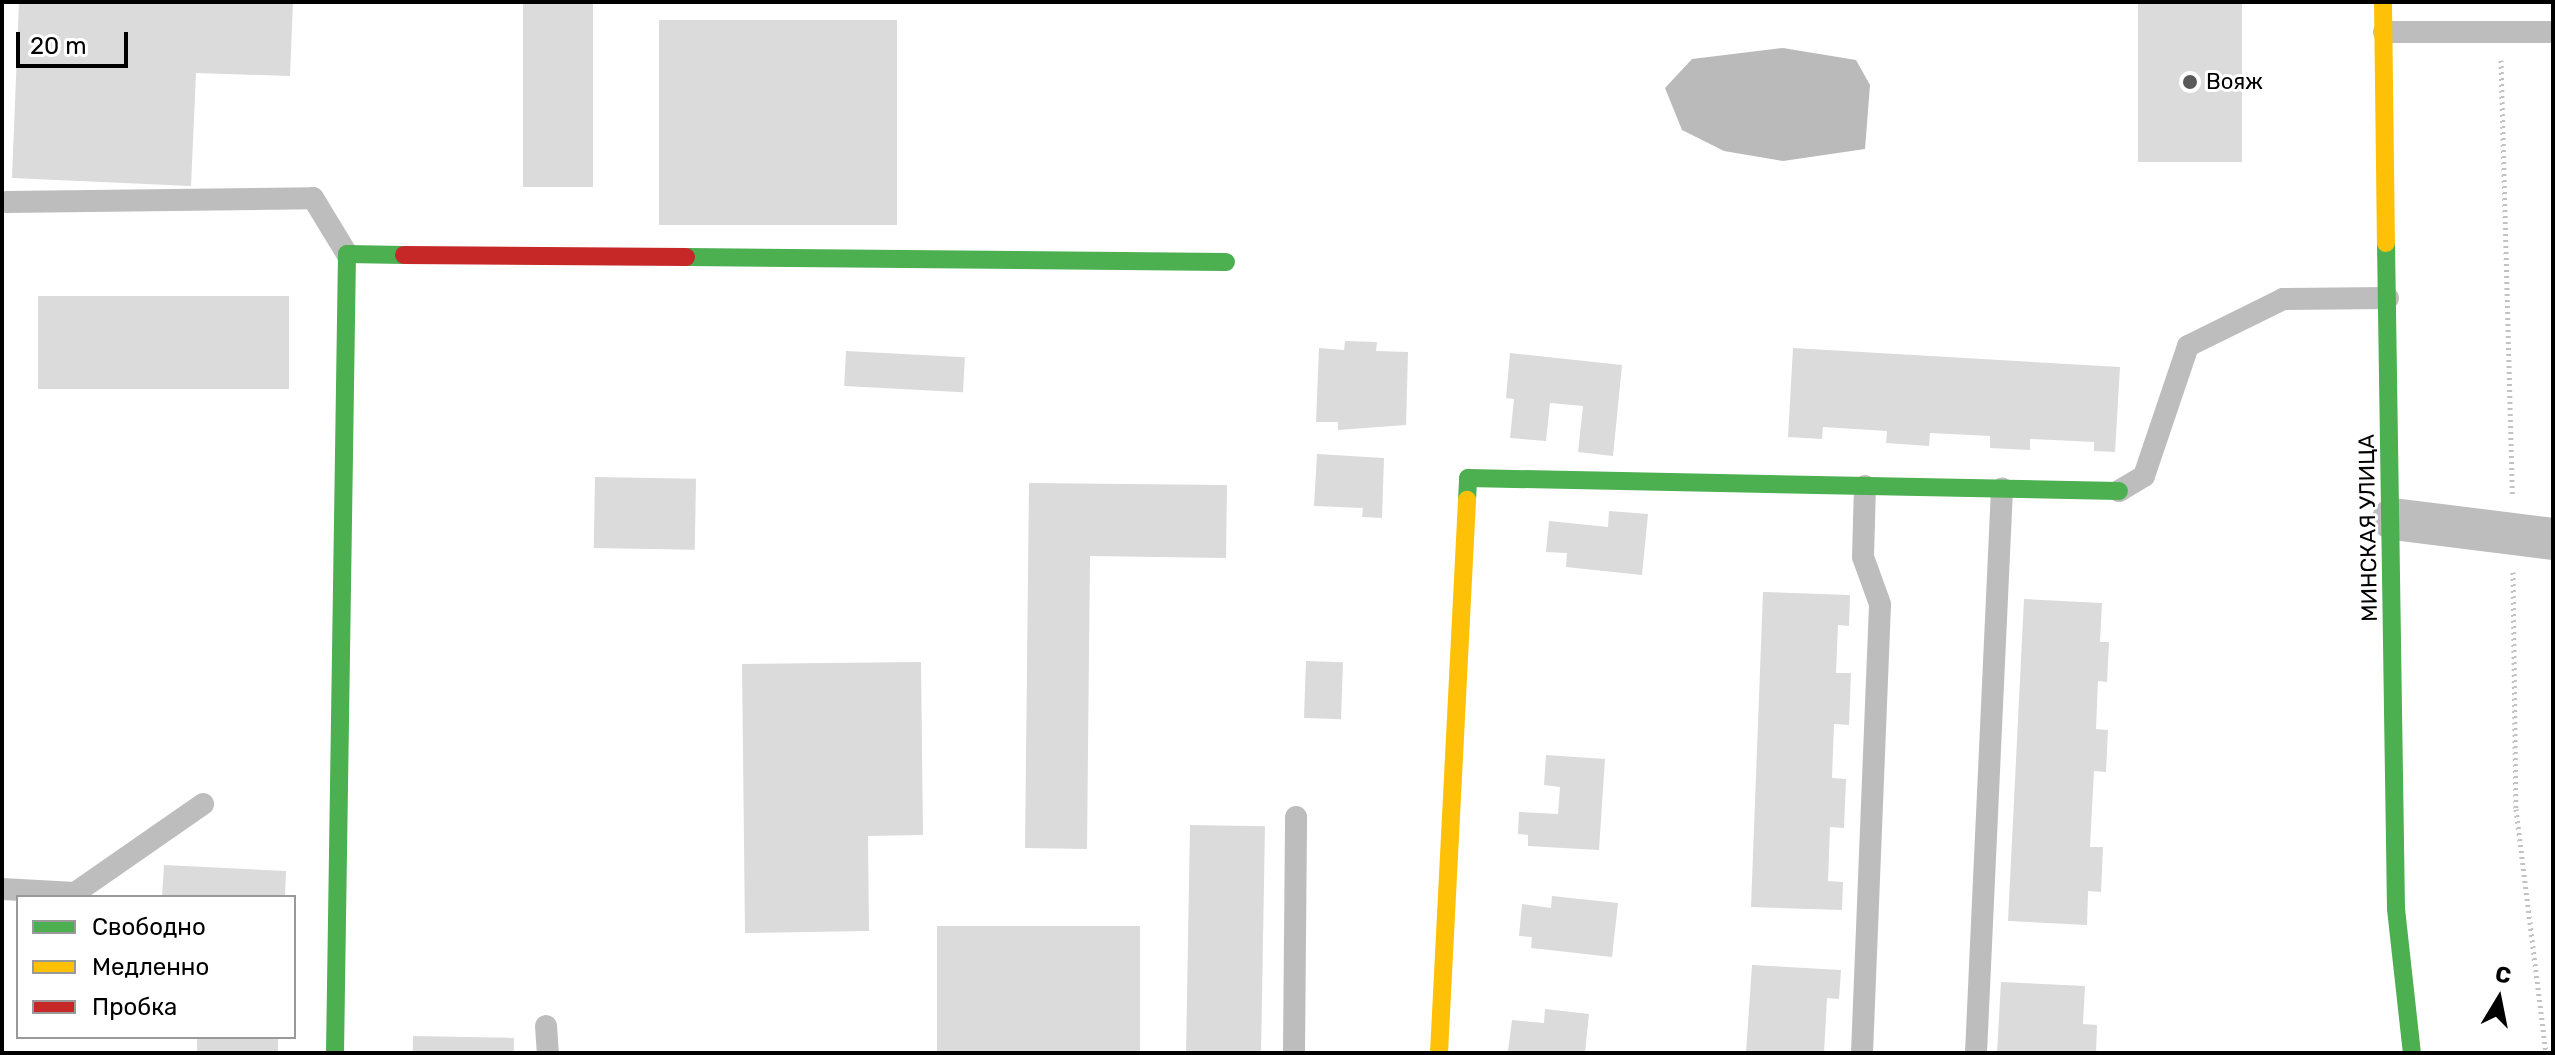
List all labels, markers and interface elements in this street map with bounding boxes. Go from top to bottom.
scale bar [20,16,132,66]
text: 20 m [30,32,87,60]
place label: Вояж [2206,69,2263,95]
marker: Вояж [2181,73,2199,91]
street label: МИНСКАЯ УЛИЦА [2353,434,2383,622]
legend [16,895,296,1039]
text: Свободно [92,913,206,941]
text: Медленно [92,953,209,981]
north arrow [2459,959,2539,1039]
text: С [2493,960,2513,990]
text: Пробка [92,993,177,1021]

